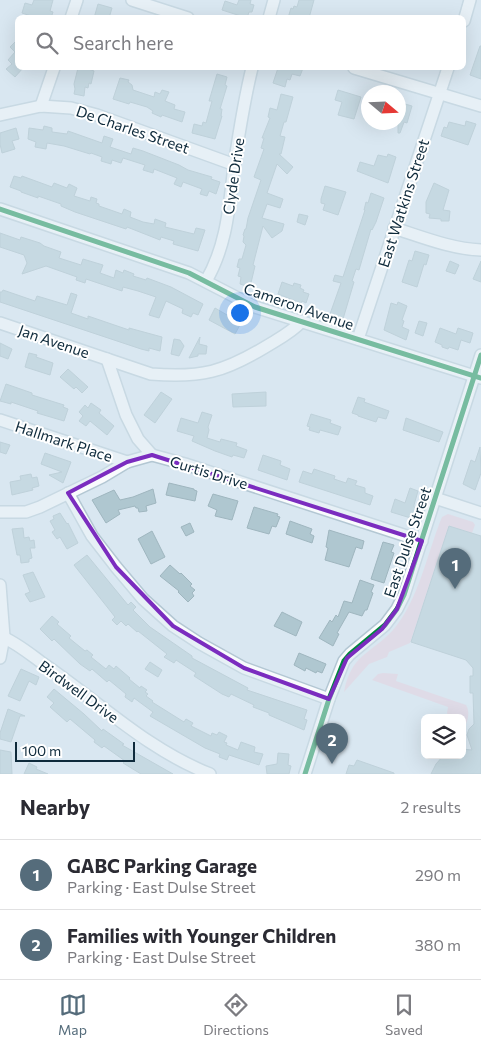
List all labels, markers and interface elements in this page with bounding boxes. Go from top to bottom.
search box [15,15,466,70]
icon: search [33,29,61,57]
text: Search here [73,31,173,54]
north arrow [361,85,406,130]
street label: De Charles Street [74,101,192,157]
street label: Clyde Drive [219,136,247,216]
street label: East Watkins Street [374,137,432,269]
street label: Cameron Avenue [242,279,357,333]
your location [227,300,253,326]
street label: Jan Avenue [16,320,92,362]
street label: Hallmark Place [13,417,115,465]
street label: Curtis Drive [168,452,250,492]
street label: East Dulse Street [380,484,434,600]
pin: 1 [439,548,471,589]
street label: Birdwell Drive [36,656,123,726]
map controls [421,714,466,759]
button: layers [421,714,466,759]
pin: 2 [316,723,348,764]
scale bar [15,739,135,762]
text: 100 m [22,742,61,759]
text: Nearby [20,794,90,819]
text: 2 results [400,797,461,816]
text: GABC Parking Garage [67,854,257,877]
text: 1 [32,865,40,884]
text: 290 m [415,865,461,884]
text: Parking · East Dulse Street [67,877,256,896]
text: Families with Younger Children [67,924,336,947]
text: 2 [31,935,41,954]
text: 380 m [415,935,461,954]
text: Parking · East Dulse Street [67,947,256,966]
tab: Map [58,991,87,1038]
tab: Directions [203,991,269,1038]
tab: Saved [385,991,423,1038]

